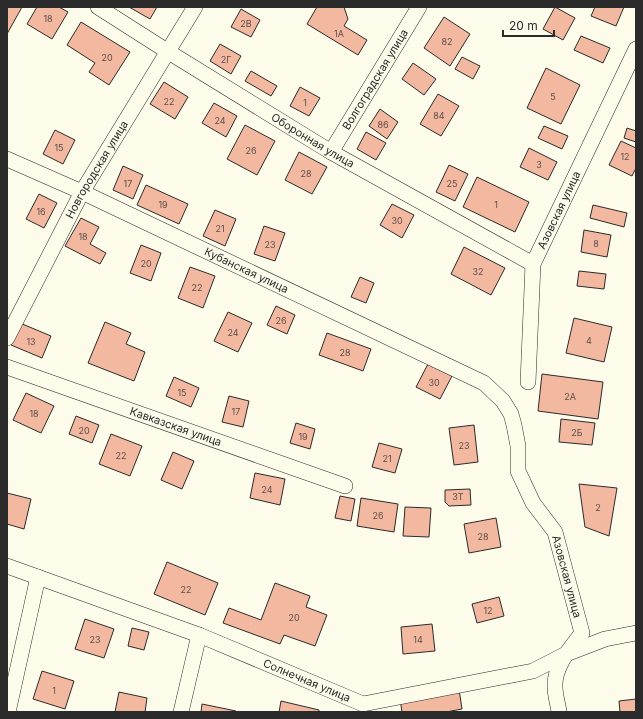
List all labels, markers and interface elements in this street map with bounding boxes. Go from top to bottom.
scale bar [503,12,554,38]
house number: 18 [43,13,53,24]
house number: 2В [240,18,252,29]
text: 20 m [509,18,538,33]
street label: Волгоградская улица [339,26,411,132]
house number: 1А [334,28,344,39]
house number: 82 [441,36,453,47]
house number: 20 [101,52,113,63]
house number: 2Г [221,54,231,65]
house number: 5 [550,91,556,102]
house number: 22 [164,96,174,107]
house number: 1 [303,97,307,108]
street label: Оборонная улица [269,110,357,171]
house number: 84 [433,110,445,121]
house number: 24 [214,115,226,126]
street label: Новгородская улица [63,118,131,221]
house number: 86 [377,119,389,130]
house number: 15 [54,142,64,153]
house number: 26 [245,145,257,156]
house number: 12 [620,151,630,162]
house number: 3 [536,159,542,170]
house number: 28 [300,168,312,179]
street label: Азовская улица [534,169,584,251]
house number: 17 [124,178,132,189]
house number: 25 [447,178,457,189]
house number: 19 [158,199,168,210]
house number: 1 [494,199,498,210]
house number: 16 [36,206,46,217]
house number: 30 [391,215,403,226]
house number: 21 [215,223,225,234]
house number: 18 [78,231,88,242]
house number: 8 [593,238,599,249]
house number: 23 [264,239,276,250]
street label: Кубанская улица [202,244,291,296]
house number: 20 [140,258,152,269]
house number: 32 [472,266,484,277]
house number: 22 [192,282,202,293]
house number: 26 [275,315,287,326]
house number: 24 [227,327,239,338]
house number: 4 [586,335,592,346]
house number: 13 [26,336,36,347]
house number: 28 [339,347,351,358]
house number: 30 [428,377,440,388]
house number: 15 [177,387,187,398]
house number: 2А [564,391,576,402]
street label: Кавказская улица [128,404,224,449]
house number: 17 [232,406,240,417]
house number: 18 [29,408,39,419]
house number: 20 [78,425,90,436]
house number: 2Б [571,427,583,438]
house number: 19 [298,431,308,442]
house number: 23 [458,440,470,451]
house number: 22 [116,450,126,461]
house number: 21 [382,453,392,464]
house number: 24 [261,484,273,495]
house number: 3Т [452,491,464,502]
house number: 2 [595,502,601,513]
house number: 26 [372,510,384,521]
house number: 28 [477,531,489,542]
street label: Азовская улица [549,534,585,619]
house number: 22 [181,584,191,595]
house number: 12 [483,605,493,616]
house number: 20 [288,612,300,623]
house number: 23 [89,634,101,645]
house number: 14 [413,634,423,645]
street label: Солнечная улица [261,656,353,705]
house number: 1 [52,685,56,696]

